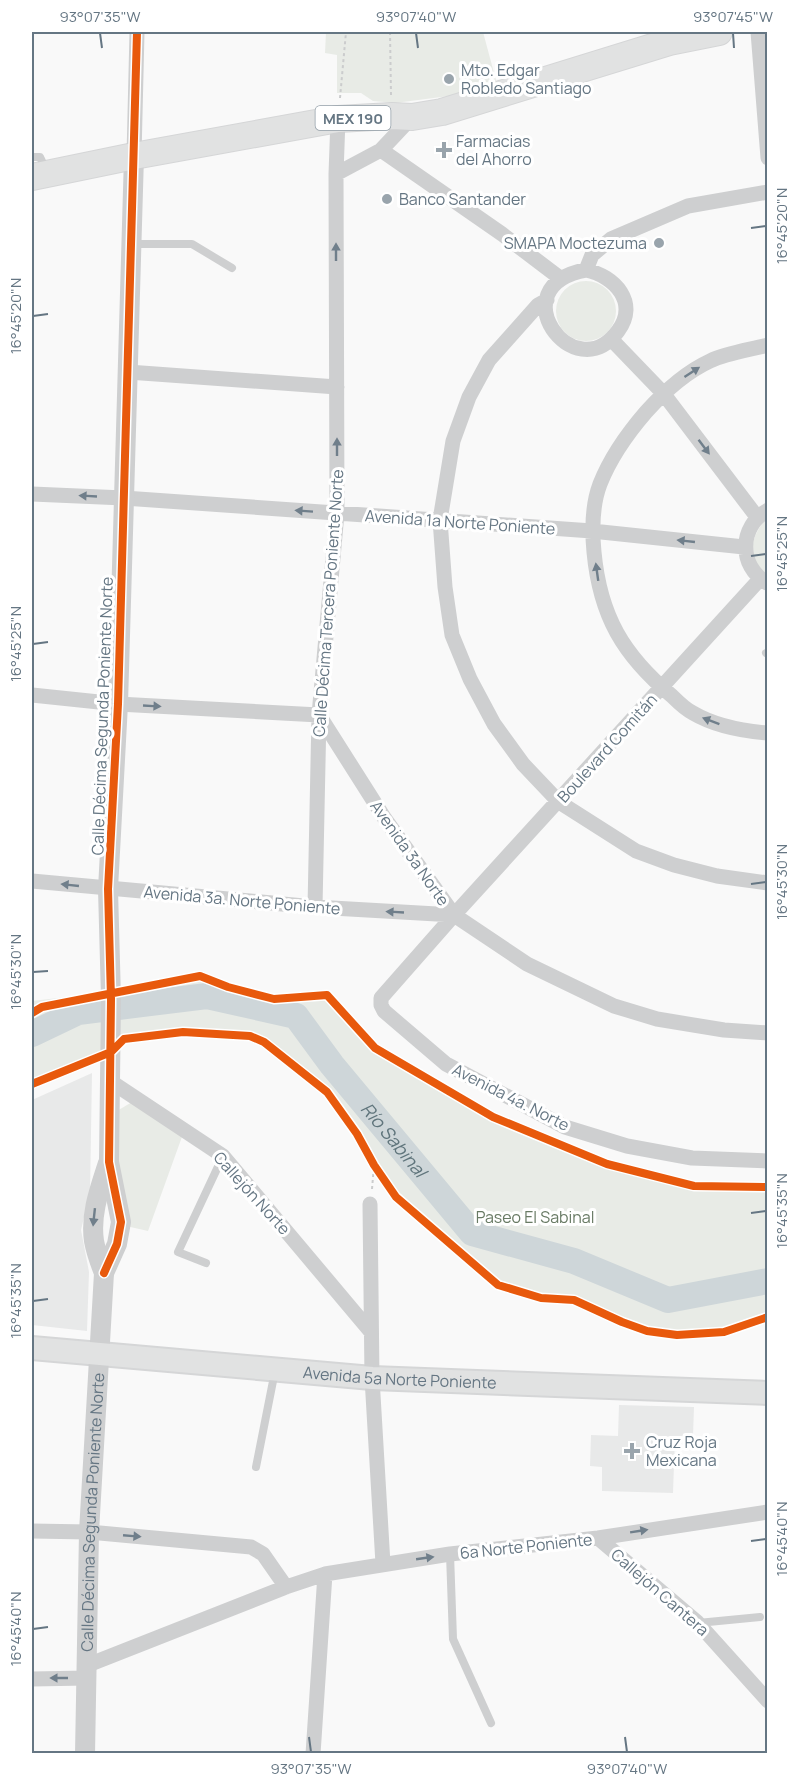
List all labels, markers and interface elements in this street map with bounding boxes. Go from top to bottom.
text: 93°07'35"W [59,6,141,27]
text: 93°07'40"W [376,6,456,27]
text: 93°07'45"W [693,6,773,27]
place label: Mto. Edgar Robledo Santiago [461,59,591,99]
marker: Mto. Edgar Robledo Santiago [442,72,456,86]
road number: MEX 190 [316,106,391,130]
place label: Farmacias del Ahorro [456,130,532,170]
marker: Farmacias del Ahorro [437,143,451,157]
place label: Banco Santander [399,188,526,210]
text: 16°45'20"N [771,188,792,264]
marker: Banco Santander [380,192,394,206]
place label: SMAPA Moctezuma [504,232,647,254]
marker: SMAPA Moctezuma [652,236,666,250]
one-way arrow [331,243,341,262]
text: 16°45'20"N [5,278,26,354]
one-way arrow [684,367,701,378]
one-way arrow [332,438,342,457]
one-way arrow [698,439,711,455]
street label: Calle Décima Tercera Poniente Norte [308,468,348,738]
one-way arrow [79,492,98,501]
street label: Avenida 1a Norte Poniente [364,504,556,540]
one-way arrow [294,506,313,516]
text: 16°45'25"N [771,516,792,592]
one-way arrow [677,536,696,546]
one-way arrow [592,563,601,582]
street label: Calle Décima Segunda Poniente Norte [86,576,118,856]
text: 16°45'25"N [5,606,26,682]
street label: Boulevard Comitán [552,689,662,807]
one-way arrow [143,701,162,710]
one-way arrow [701,715,719,725]
street label: Avenida 3a Norte [365,796,455,910]
text: 16°45'30"N [771,844,792,920]
one-way arrow [60,880,79,890]
street label: Avenida 3a. Norte Poniente [143,880,341,920]
one-way arrow [386,907,405,916]
text: 16°45'30"N [5,934,26,1010]
street label: Avenida 4a. Norte [449,1058,573,1136]
water label: Río Sabinal [356,1097,434,1184]
street label: Callejón Norte [209,1147,295,1239]
text: 16°45'35"N [771,1173,792,1249]
park label: Paseo El Sabinal [476,1206,594,1228]
one-way arrow [89,1208,99,1227]
text: 16°45'35"N [5,1263,26,1339]
street label: Avenida 5a Norte Poniente [302,1361,497,1394]
street label: Calle Décima Segunda Poniente Norte [76,1372,109,1652]
place label: Cruz Roja Mexicana [646,1431,717,1471]
marker: Cruz Roja Mexicana [623,1442,641,1460]
text: 16°45'40"N [771,1502,792,1576]
one-way arrow [630,1527,649,1536]
street label: 6a Norte Poniente [459,1528,593,1564]
one-way arrow [122,1531,141,1541]
street label: Callejón Cantera [606,1543,714,1641]
one-way arrow [415,1553,434,1562]
text: 16°45'40"N [5,1592,26,1666]
one-way arrow [50,1673,69,1683]
text: 93°07'35"W [270,1758,352,1779]
text: 93°07'40"W [587,1758,667,1779]

